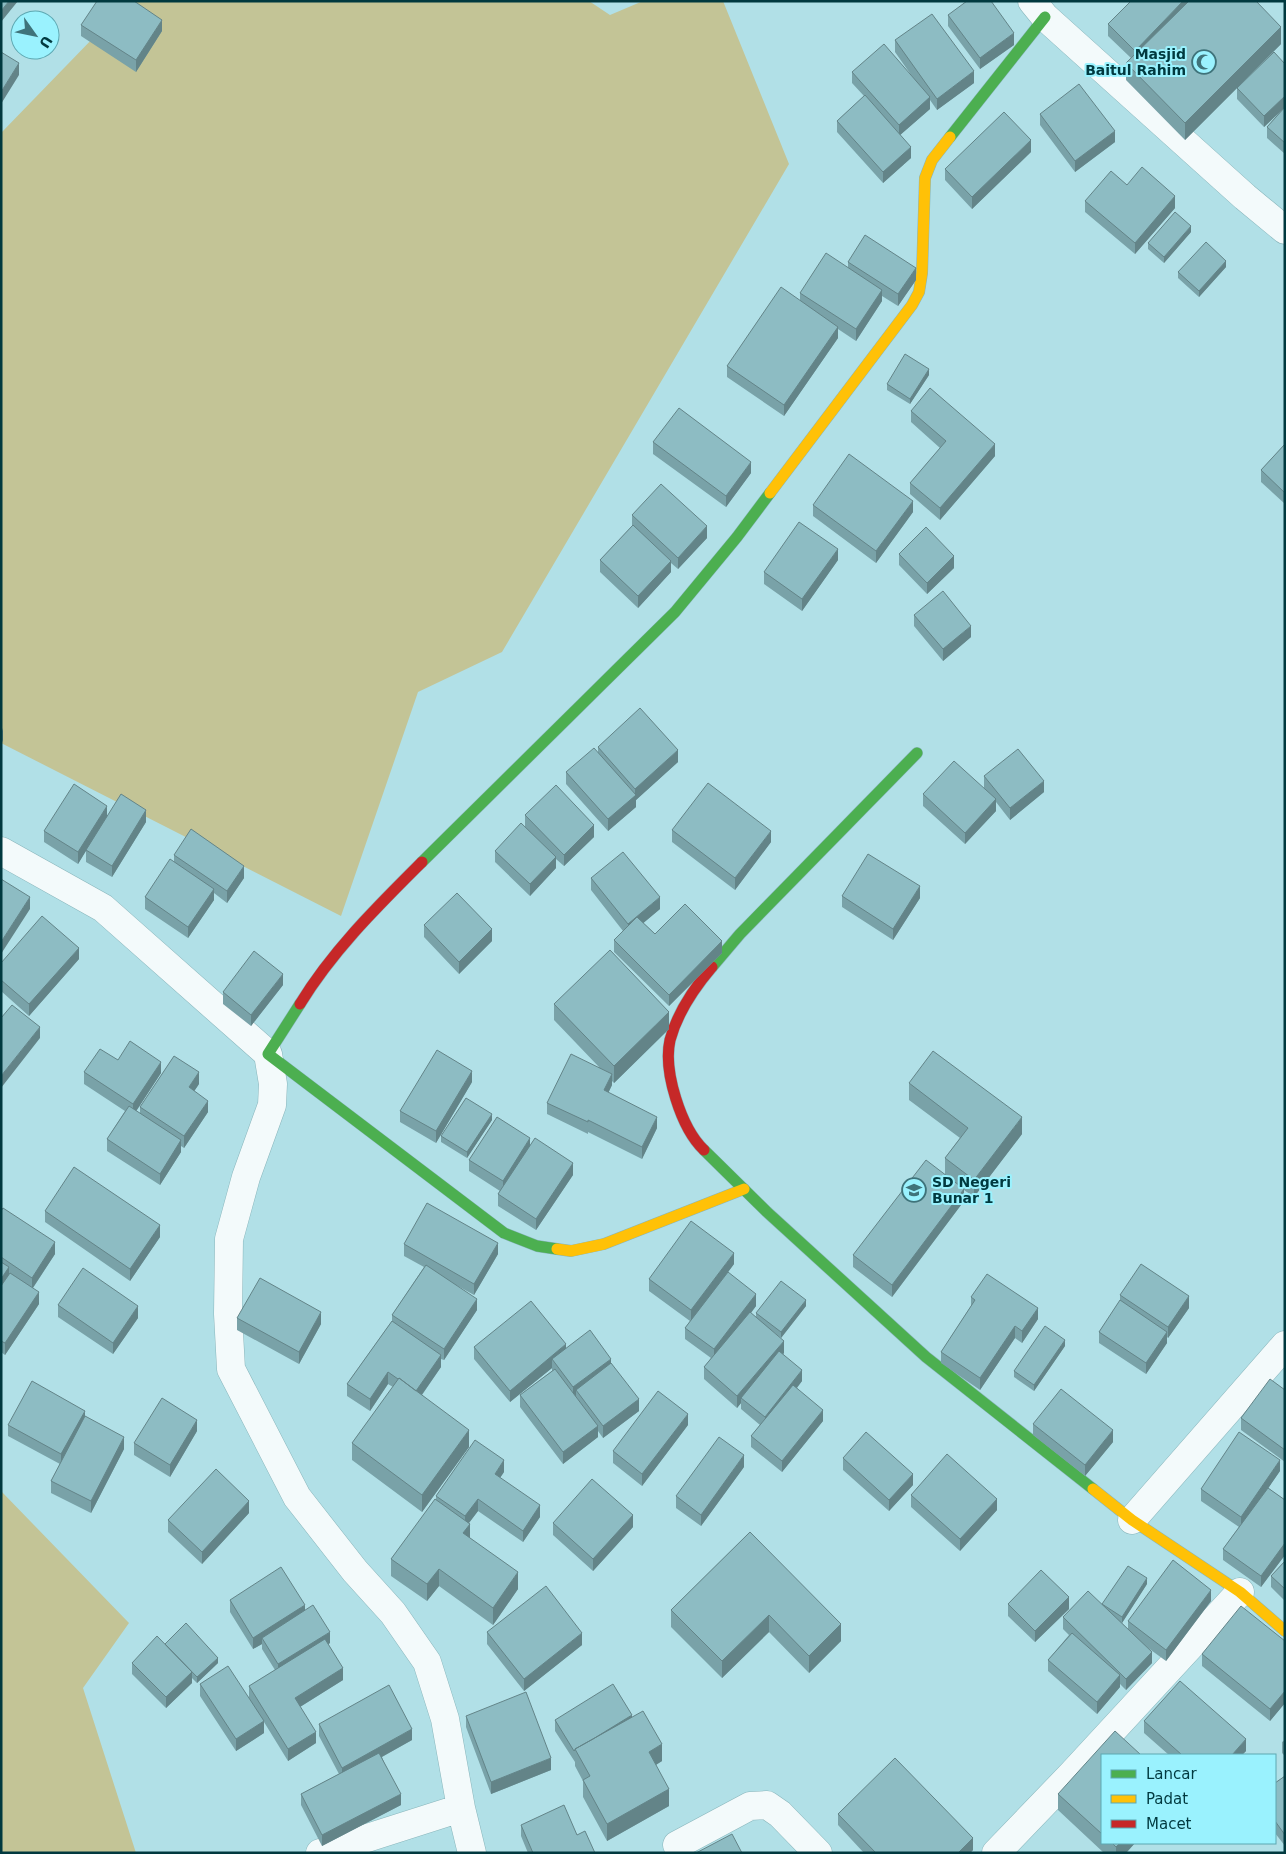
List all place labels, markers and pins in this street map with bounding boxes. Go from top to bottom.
place label: Masjid Baitul Rahim [1085,46,1186,78]
mosque icon: Masjid Baitul Rahim [1191,49,1217,75]
place label: SD Negeri Bunar 1 [932,1174,1011,1206]
school or university icon: SD Negeri Bunar 1 [901,1177,927,1203]

